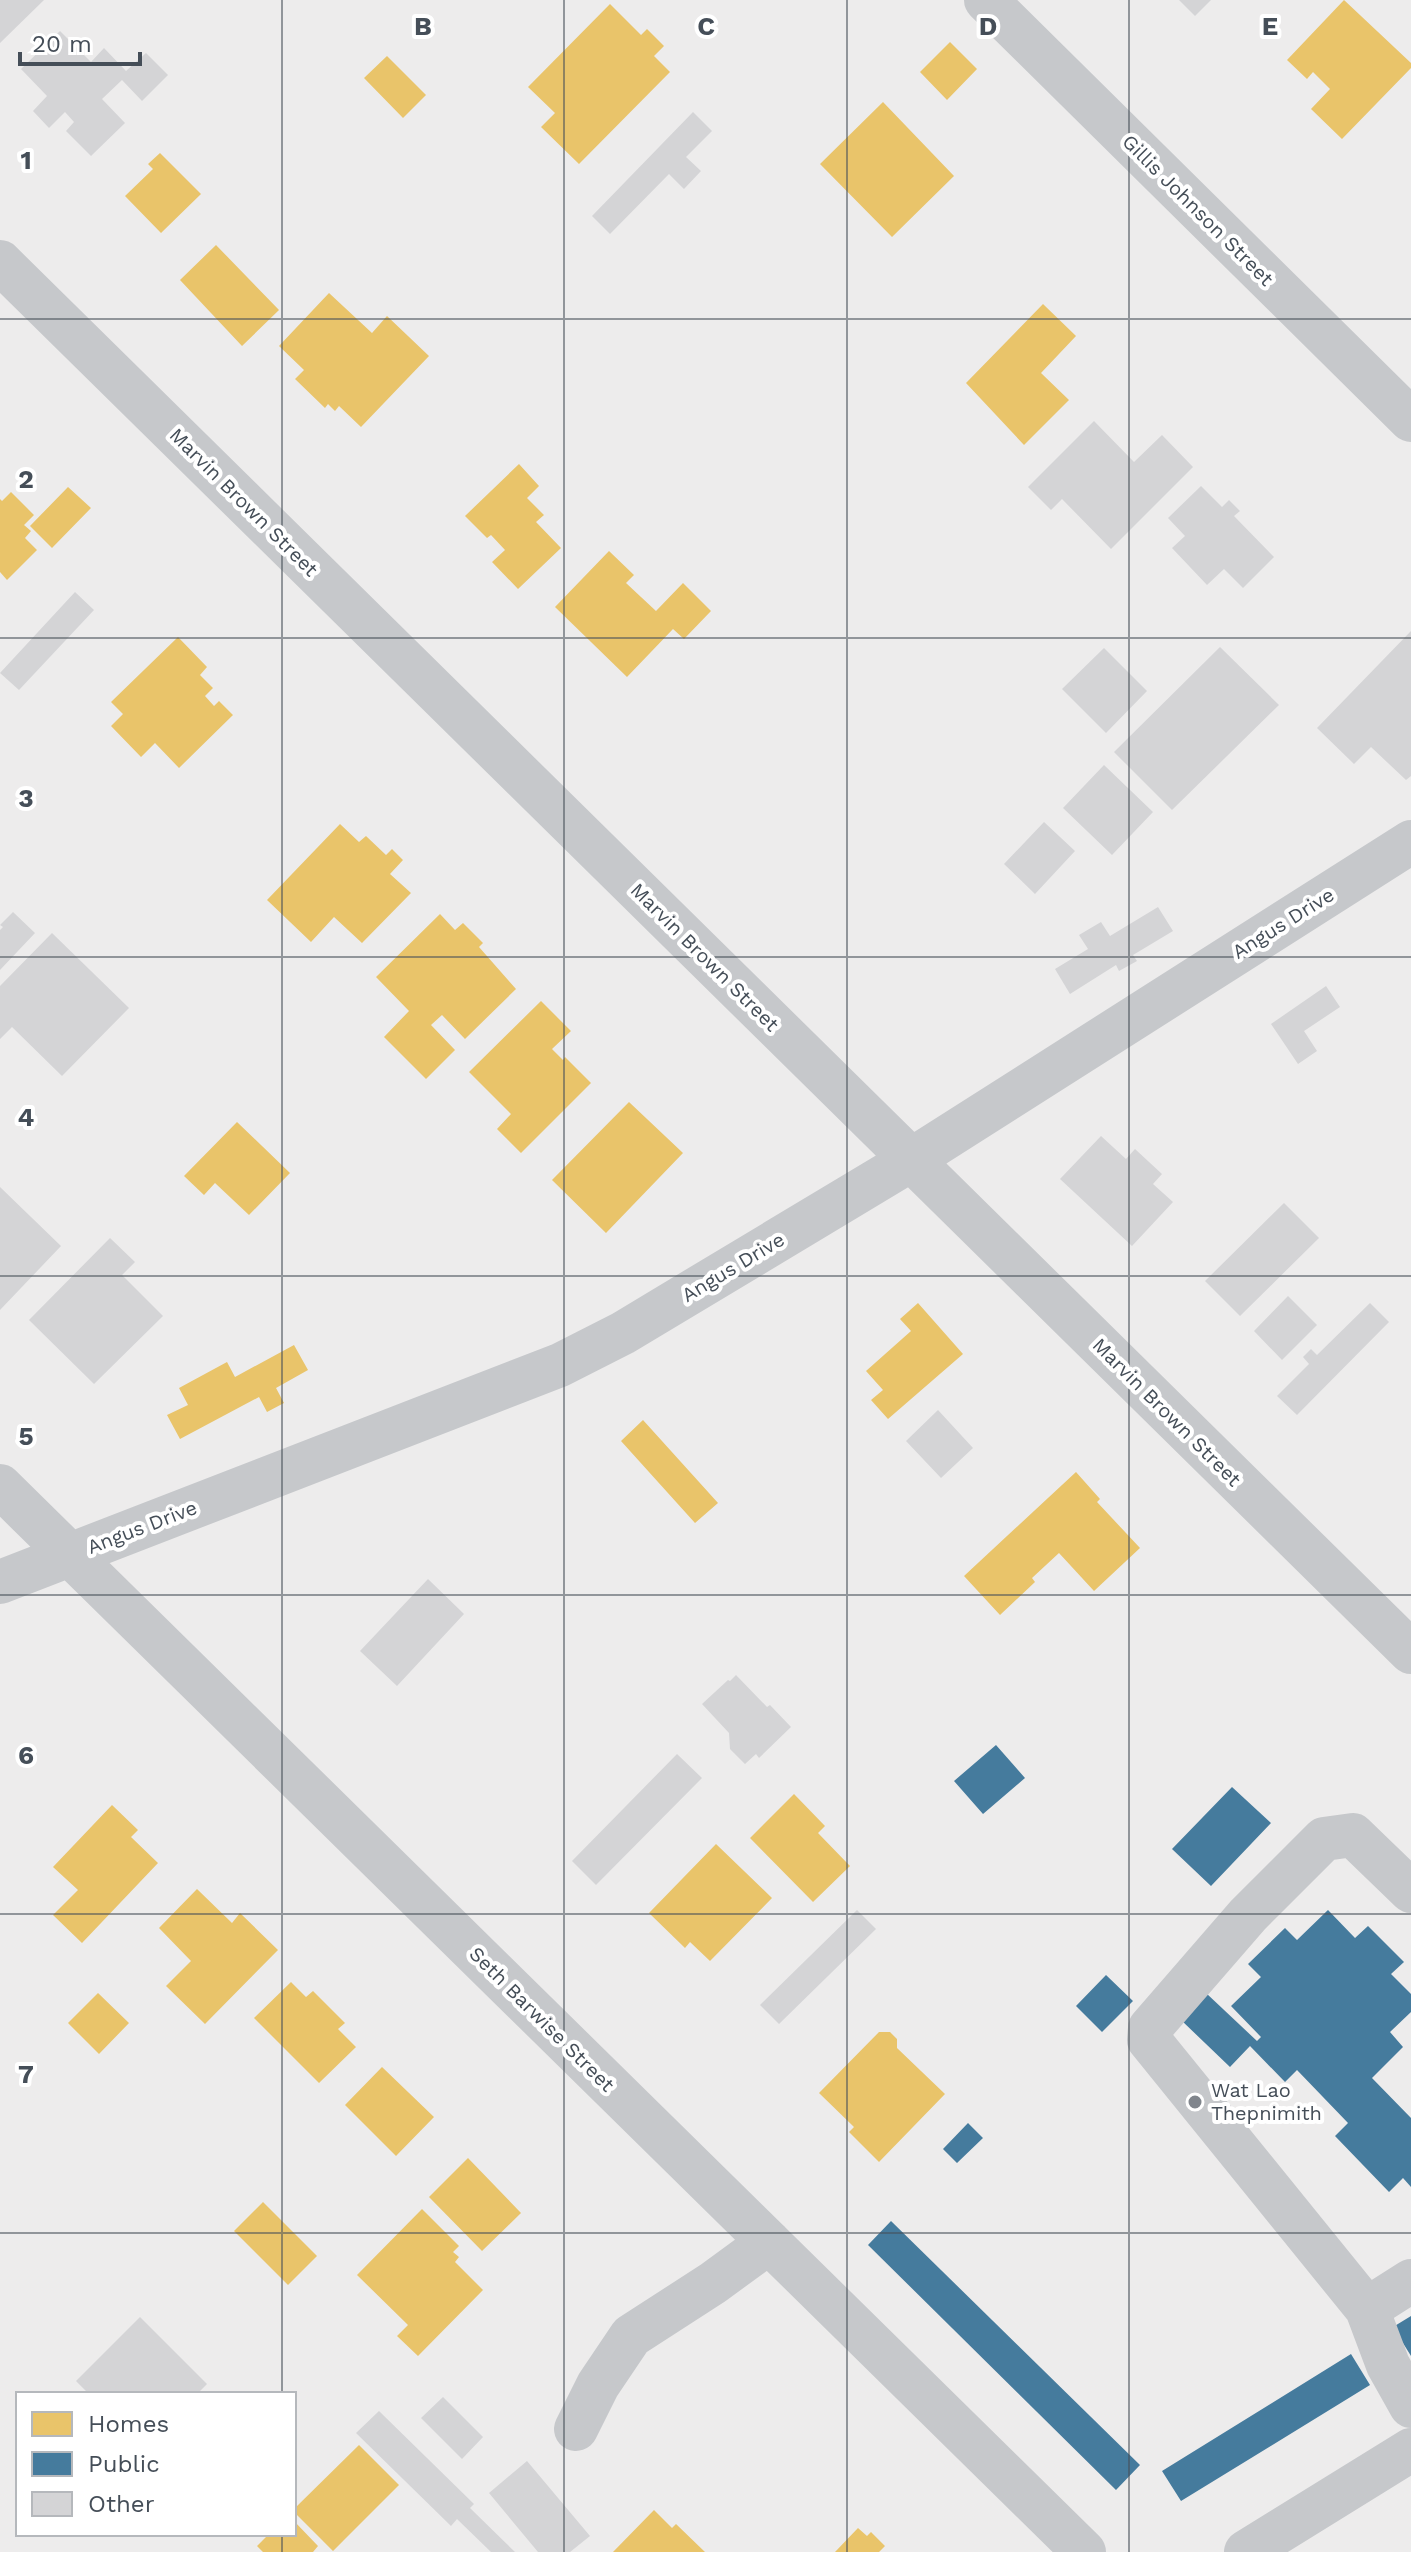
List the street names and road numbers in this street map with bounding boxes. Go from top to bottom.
street label: Gillis Johnson Street [1117,129,1279,291]
street label: Marvin Brown Street [165,423,324,582]
street label: Marvin Brown Street [626,878,785,1037]
street label: Angus Drive [1228,882,1338,964]
street label: Angus Drive [677,1227,789,1307]
street label: Marvin Brown Street [1088,1333,1247,1492]
street label: Angus Drive [84,1495,200,1559]
street label: Seth Barwise Street [464,1941,620,2097]

